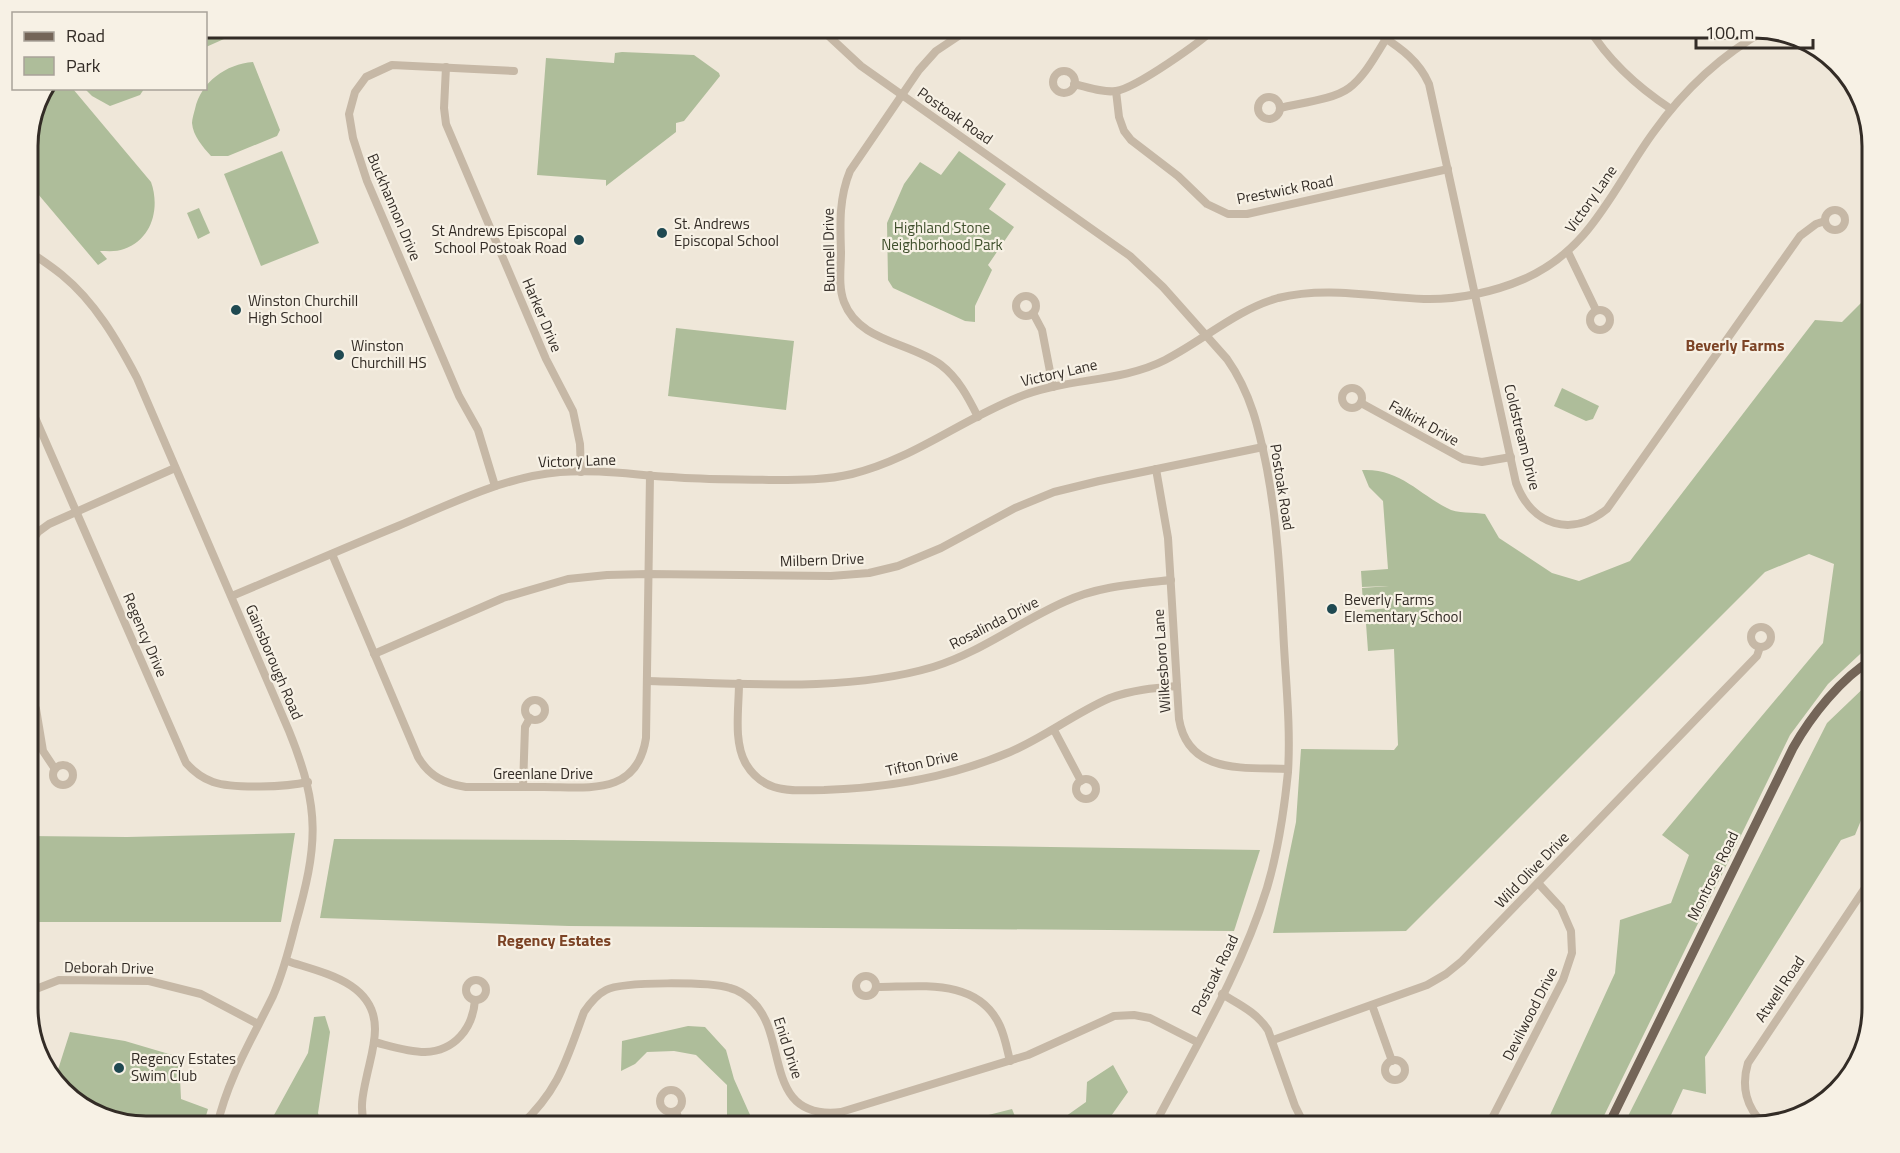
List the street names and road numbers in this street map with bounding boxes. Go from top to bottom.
street label: Postoak Road [913,81,998,150]
street label: Buckhannon Drive [361,150,427,264]
street label: Victory Lane [1559,160,1622,237]
street label: Prestwick Road [1235,169,1335,210]
street label: Bunnell Drive [816,208,841,292]
street label: Harker Drive [516,274,568,356]
street label: Victory Lane [1018,353,1099,392]
street label: Coldstream Drive [1498,382,1547,492]
street label: Falkirk Drive [1385,394,1464,451]
street label: Postoak Road [1264,442,1301,532]
street label: Victory Lane [538,448,616,473]
street label: Milbern Drive [780,547,864,572]
street label: Regency Drive [117,589,174,681]
street label: Rosalinda Drive [945,590,1043,655]
street label: Gainsborough Road [240,601,309,723]
street label: Wilkesboro Lane [1146,608,1177,714]
street label: Tifton Drive [883,743,960,782]
street label: Greenlane Drive [493,762,593,785]
street label: Wild Olive Drive [1489,826,1574,913]
street label: Montrose Road [1681,827,1744,924]
street label: Postoak Road [1185,930,1244,1019]
street label: Atwell Road [1749,951,1810,1026]
street label: Deborah Drive [64,955,154,980]
street label: Devilwood Drive [1496,963,1563,1065]
street label: Enid Drive [768,1014,809,1082]

